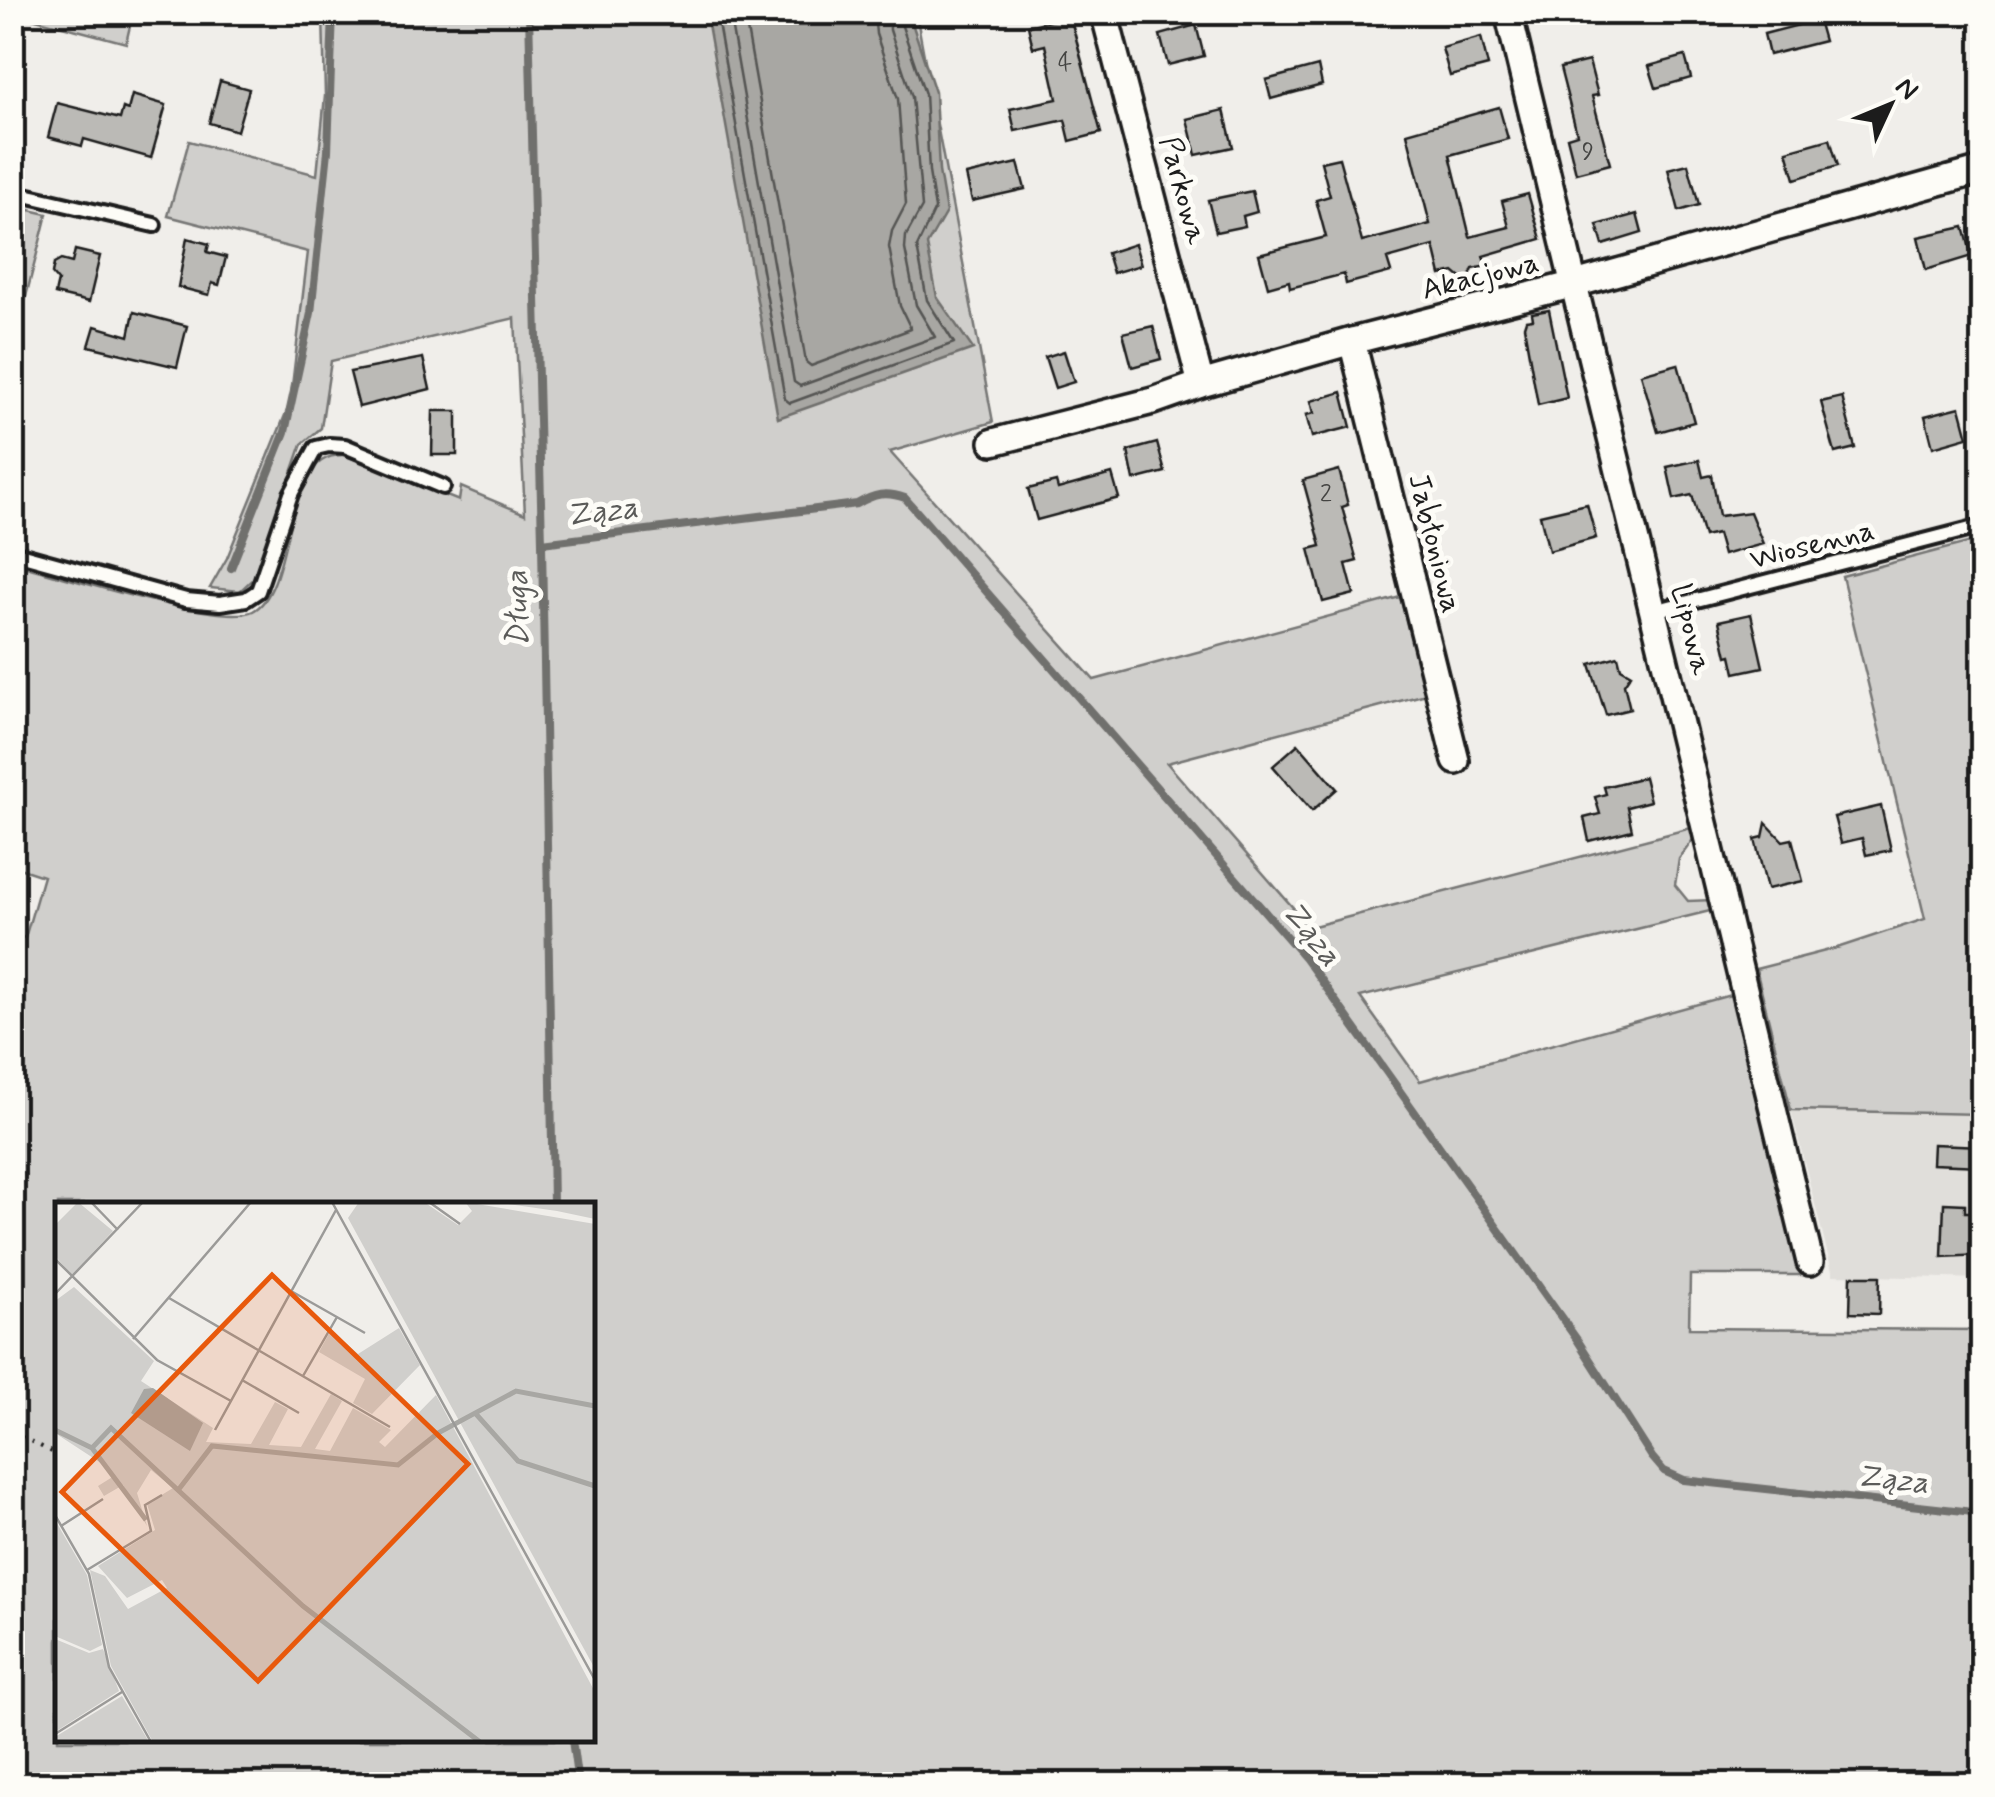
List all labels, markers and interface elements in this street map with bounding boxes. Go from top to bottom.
house number: 4 [1058,47,1072,80]
north arrow [1840,55,1940,155]
text: N [1886,70,1926,109]
street label: Parkowa [1149,132,1216,249]
house number: 9 [1582,136,1594,169]
street label: Akacjowa [1418,243,1543,310]
street label: Jabłoniowa [1398,470,1471,617]
house number: 2 [1320,478,1332,511]
water label: Ząza [564,487,641,537]
street label: Wiosenna [1746,511,1879,580]
water label: Długa [496,570,540,648]
street label: Lipowa [1660,580,1721,680]
water label: Ząza [1272,893,1350,976]
inset map [55,1202,595,1742]
water label: Ząza [1855,1455,1931,1505]

